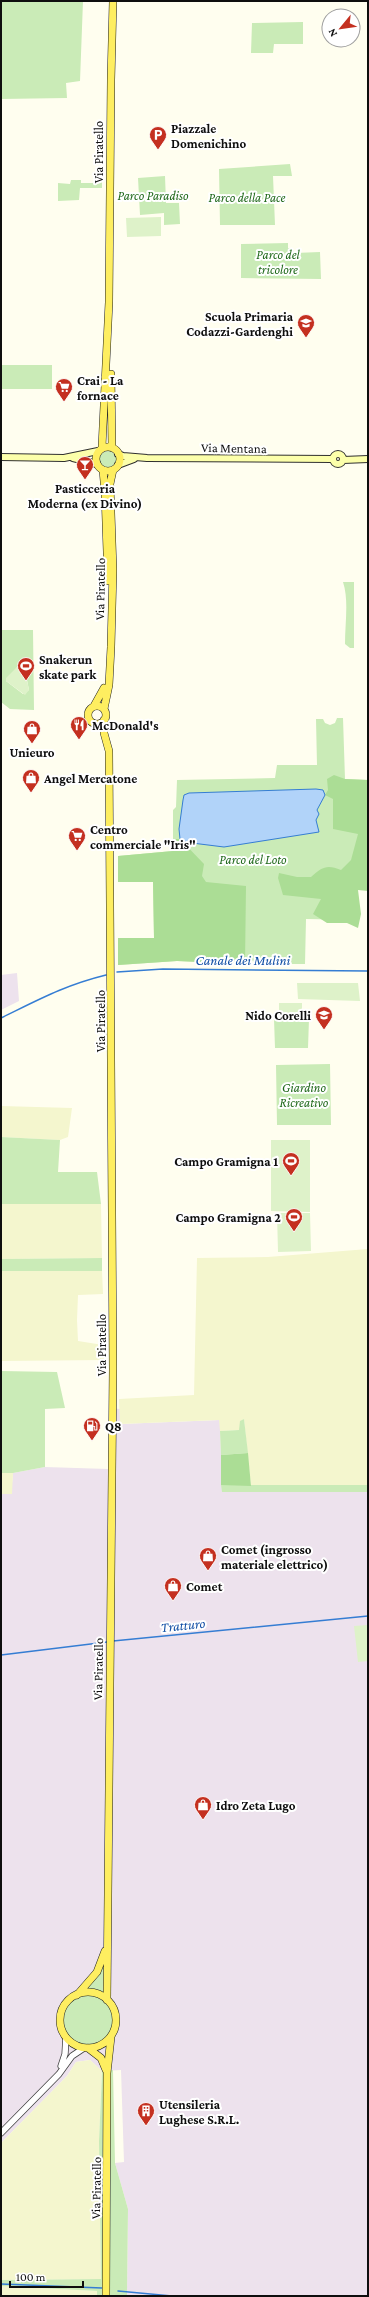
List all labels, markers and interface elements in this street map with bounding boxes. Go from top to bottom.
north arrow [321,8,361,48]
text: N [325,26,339,39]
street label: Via Piratello [91,121,106,183]
place label: Piazzale Domenichino [171,121,246,151]
parking icon: Piazzale Domenichino [148,125,168,150]
park label: Parco Paradiso [117,188,189,203]
park label: Parco della Pace [208,190,286,205]
park label: Parco del tricolore [256,247,301,277]
place label: Scuola Primaria Codazzi-Gardenghi [186,309,294,339]
school or university icon: Scuola Primaria Codazzi-Gardenghi [296,313,316,338]
place label: Crai - La fornace [77,373,124,403]
supermarket icon: Crai - La fornace [54,377,74,402]
street label: Via Mentana [201,440,267,456]
bar icon: Pasticceria Moderna (ex Divino) [75,455,95,480]
place label: Pasticceria Moderna (ex Divino) [28,481,142,512]
street label: Via Piratello [92,558,108,620]
place label: Snakerun skate park [39,652,97,682]
sports icon: Snakerun skate park [16,656,36,681]
restaurant icon: McDonald's [69,715,89,740]
place label: McDonald's [92,718,159,733]
shop icon: Unieuro [22,719,42,744]
place label: Unieuro [9,745,55,760]
shop icon: Angel Mercatone [21,768,41,793]
place label: Angel Mercatone [43,771,137,786]
place label: Centro commerciale "Iris" [90,822,196,852]
supermarket icon: Centro commerciale "Iris" [67,826,87,851]
park label: Parco del Loto [219,852,287,867]
water label: Canale dei Mulini [196,952,291,968]
street label: Via Piratello [93,990,108,1052]
school or university icon: Nido Corelli [314,1005,334,1030]
place label: Nido Corelli [245,1008,311,1023]
park label: Giardino Ricreativo [280,1080,329,1110]
sports icon: Campo Gramigna 1 [281,1151,301,1176]
place label: Campo Gramigna 1 [174,1154,278,1169]
sports icon: Campo Gramigna 2 [284,1207,304,1232]
place label: Campo Gramigna 2 [175,1210,281,1225]
street label: Via Piratello [94,1314,109,1376]
fuel station icon: Q8 [82,1416,102,1441]
place label: Q8 [105,1419,122,1434]
place label: Comet (ingrosso materiale elettrico) [221,1542,328,1573]
shop icon: Comet (ingrosso materiale elettrico) [198,1546,218,1571]
shop icon: Comet [163,1576,183,1601]
place label: Comet [186,1579,223,1594]
water label: Tratturo [160,1615,206,1635]
street label: Via Piratello [90,1638,106,1700]
shop icon: Idro Zeta Lugo [193,1795,213,1820]
place label: Idro Zeta Lugo [216,1798,296,1813]
place label: Utensileria Lughese S.R.L. [159,2097,240,2127]
building icon: Utensileria Lughese S.R.L. [136,2101,156,2126]
street label: Via Piratello [88,2157,104,2219]
scale bar [10,2263,83,2289]
text: 100 m [16,2270,46,2284]

